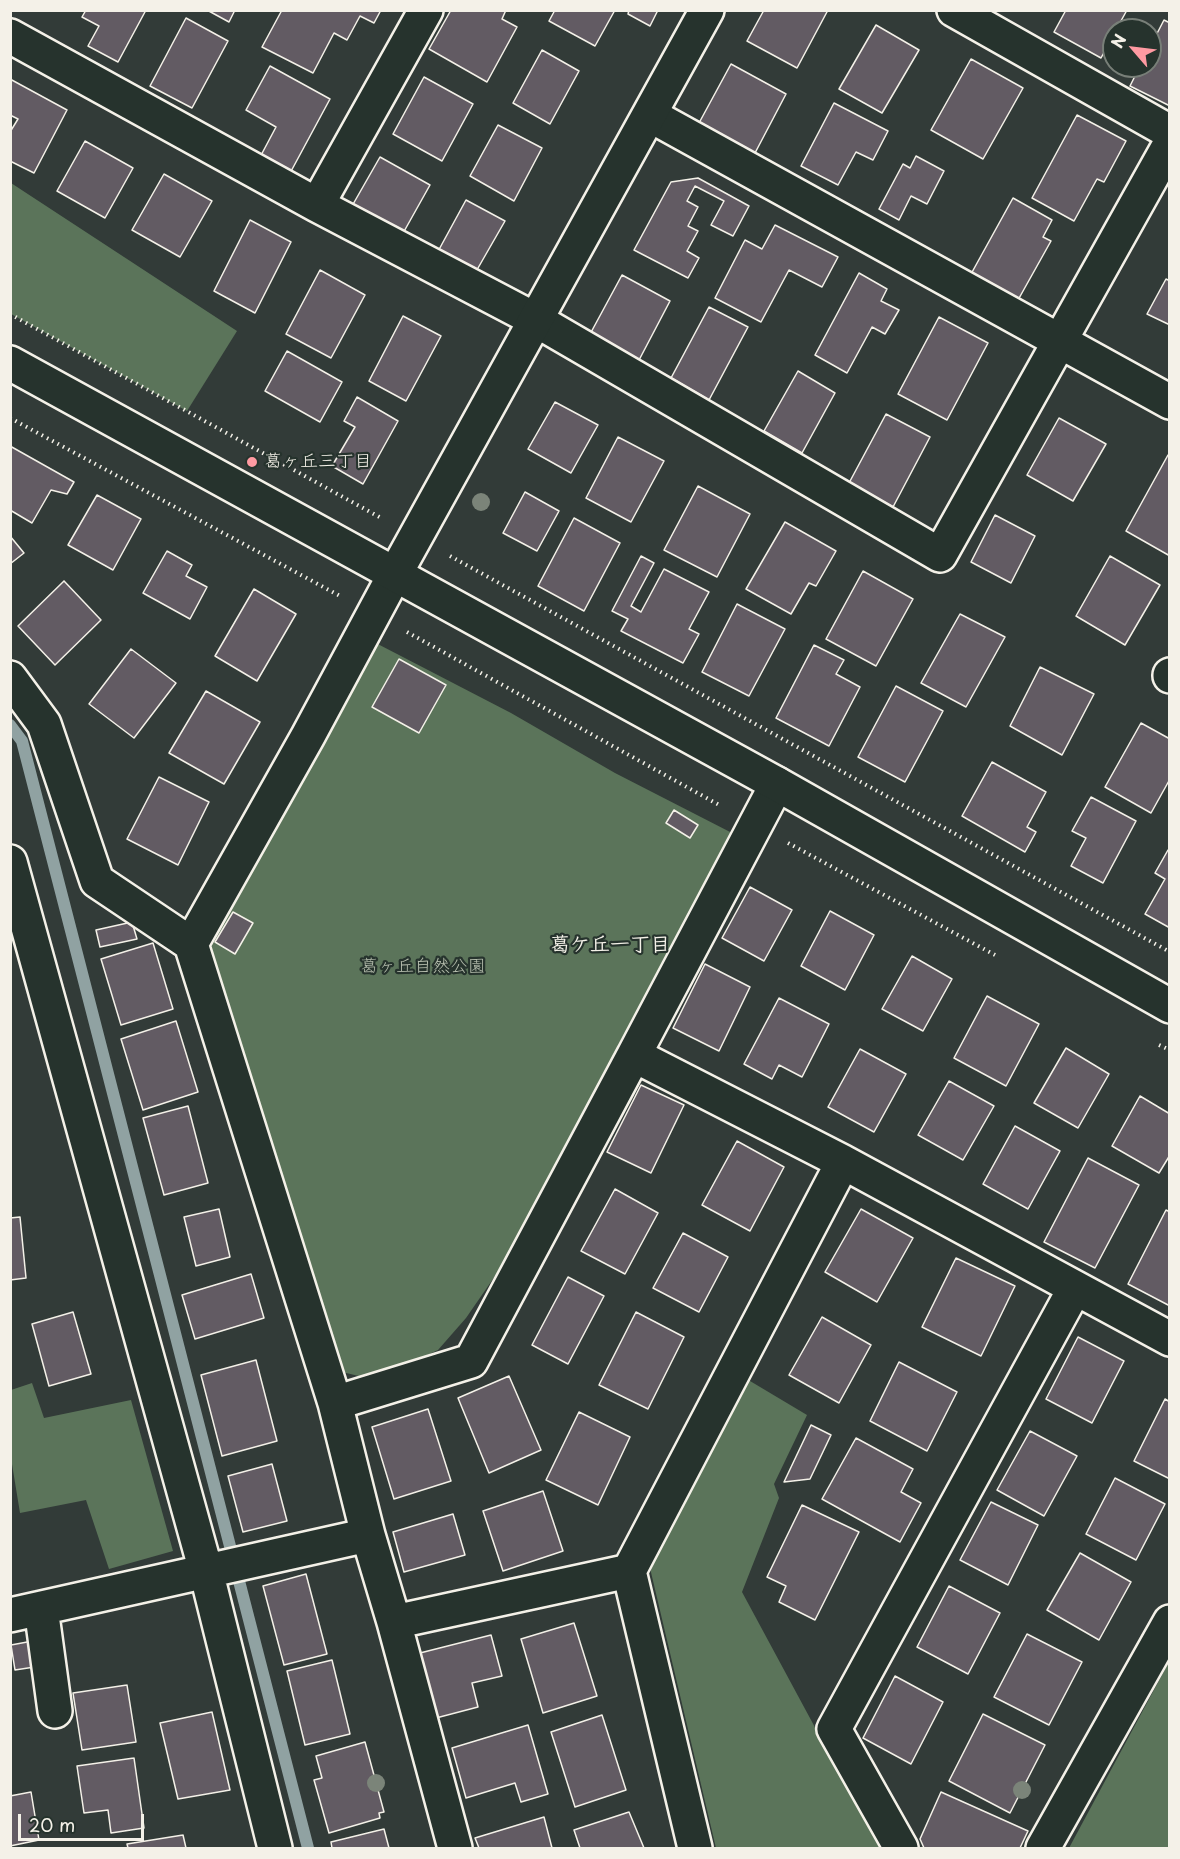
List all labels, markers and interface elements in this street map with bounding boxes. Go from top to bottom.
north arrow [1102,18,1162,78]
text: N [1104,29,1131,52]
place label: 葛ヶ丘三丁目 [264,451,372,473]
marker: 葛ヶ丘三丁目 [245,455,259,469]
district label: 葛ケ丘一丁目 [550,933,670,957]
park label: 葛ヶ丘自然公園 [360,956,486,978]
scale bar [21,1802,147,1840]
text: 20 m [29,1811,75,1838]

